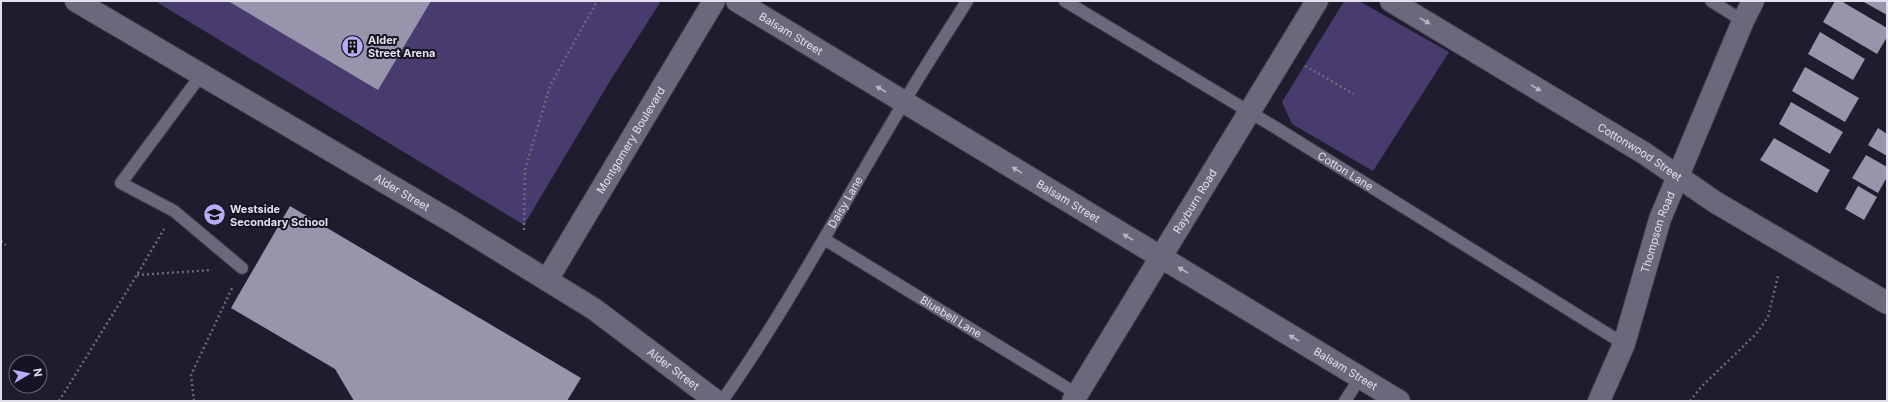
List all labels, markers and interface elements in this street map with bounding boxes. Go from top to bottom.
street label: Balsam Street [757,9,826,58]
one-way arrow [1419,18,1431,25]
building icon: Alder Street Arena [340,33,366,59]
place label: Alder Street Arena [368,33,435,60]
street label: Montgomery Boulevard [593,84,668,196]
one-way arrow [876,85,886,93]
one-way arrow [1530,85,1542,92]
street label: Cottonwood Street [1595,120,1685,184]
street label: Cotton Lane [1315,148,1376,194]
street label: Rayburn Road [1170,166,1220,236]
one-way arrow [1011,167,1023,174]
street label: Alder Street [372,171,433,214]
street label: Daisy Lane [825,174,866,230]
street label: Balsam Street [1034,177,1103,226]
street label: Thompson Road [1638,189,1678,275]
school or university icon: Westside Secondary School [201,202,227,228]
place label: Westside Secondary School [230,202,328,229]
one-way arrow [1122,234,1134,241]
one-way arrow [1178,266,1188,274]
street label: Bluebell Lane [918,293,984,341]
one-way arrow [1288,334,1300,341]
street label: Balsam Street [1311,344,1380,393]
street label: Alder Street [644,345,702,393]
north arrow [8,354,48,394]
text: N [30,367,45,378]

